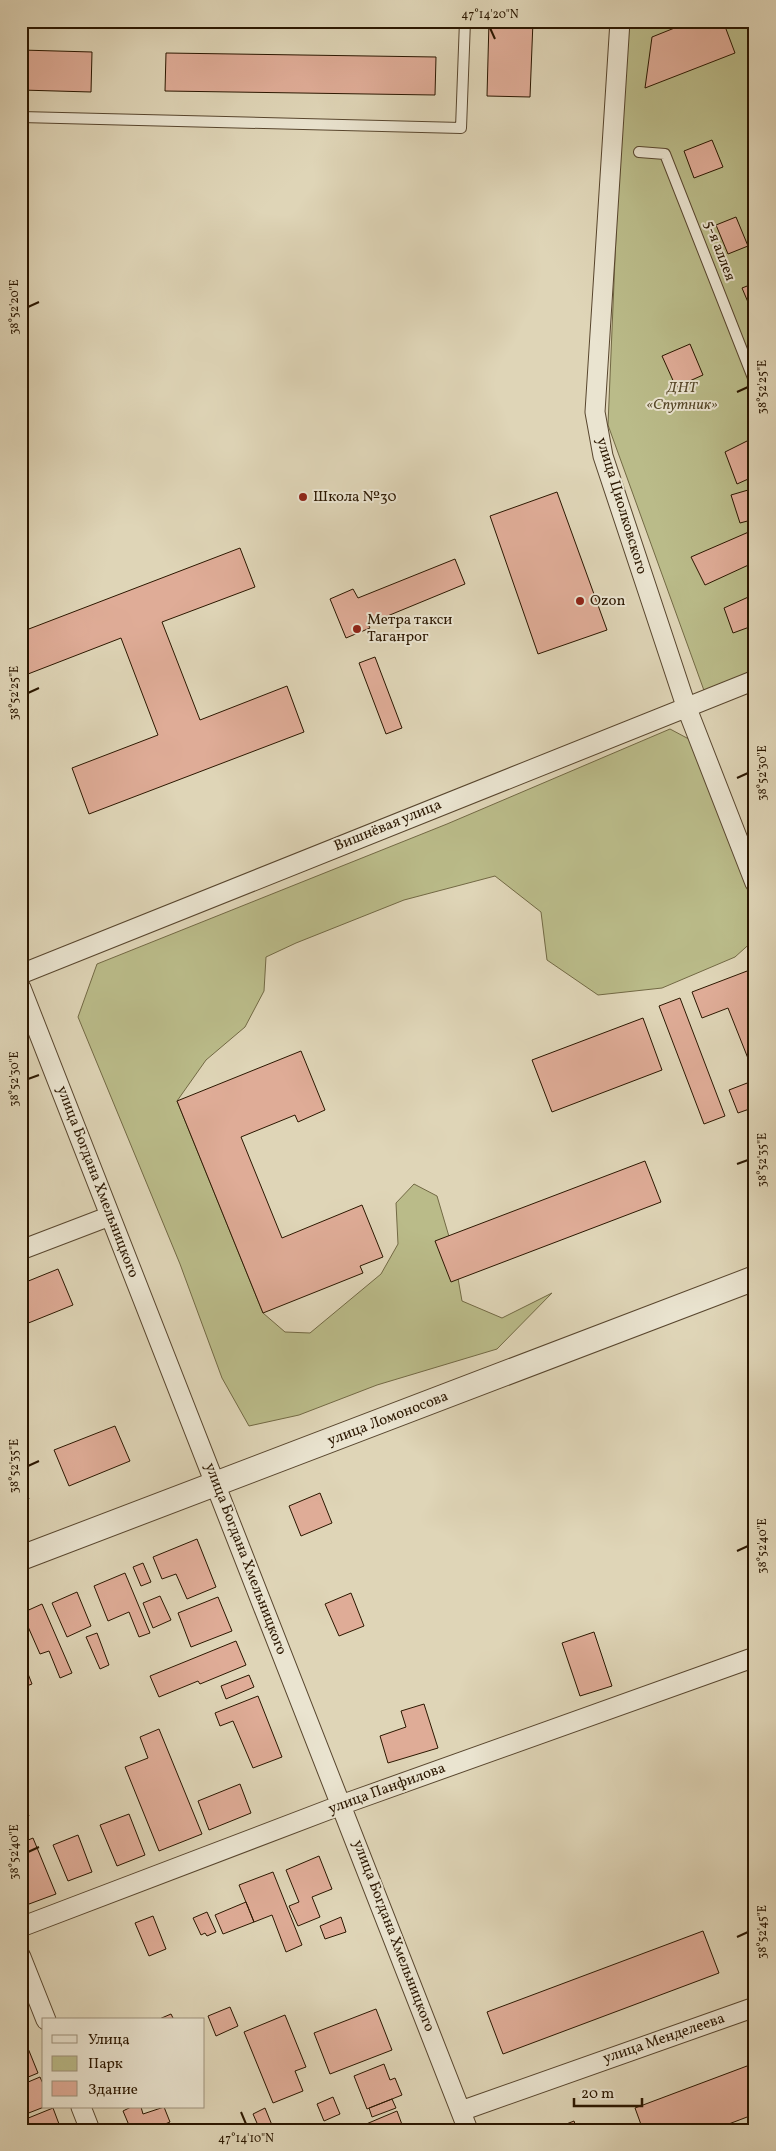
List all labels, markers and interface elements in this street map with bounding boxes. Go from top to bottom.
text: 47°14'20"N [461,7,519,23]
street label: 5-я аллея [698,218,740,284]
text: 38°52'20"E [7,279,23,335]
text: 38°52'25"E [755,360,771,414]
park label: ДНТ «Спутник» [646,378,718,416]
street label: улица Циолковского [590,435,652,577]
place label: Школа №30 [313,487,396,508]
marker: Школа №30 [297,491,309,503]
place label: Ozon [590,591,625,612]
marker: Ozon [574,595,586,607]
place label: Метра такси Таганрог [367,610,453,648]
marker: Метра такси Таганрог [351,623,363,635]
text: 38°52'25"E [7,666,23,720]
text: 38°52'30"E [755,745,771,801]
street label: Вишнёвая улица [331,795,445,857]
text: 38°52'30"E [7,1051,23,1107]
street label: улица Богдана Хмельницкого [51,1083,143,1281]
text: 38°52'35"E [755,1133,771,1187]
street label: улица Ломоносова [325,1386,451,1452]
text: 38°52'35"E [7,1439,23,1493]
street label: улица Богдана Хмельницкого [199,1460,291,1658]
text: 38°52'40"E [755,1518,771,1574]
street label: улица Панфилова [325,1758,449,1820]
text: 38°52'40"E [7,1824,23,1880]
street label: улица Богдана Хмельницкого [347,1837,439,2035]
text: 38°52'45"E [755,1905,771,1959]
street label: улица Менделеева [600,2008,728,2070]
legend [42,2018,205,2108]
text: Улица [88,2030,130,2051]
text: Парк [88,2054,123,2075]
scale bar [574,2076,641,2108]
text: Здание [88,2080,138,2101]
text: 20 m [581,2084,614,2105]
text: 47°14'10"N [218,2131,274,2147]

